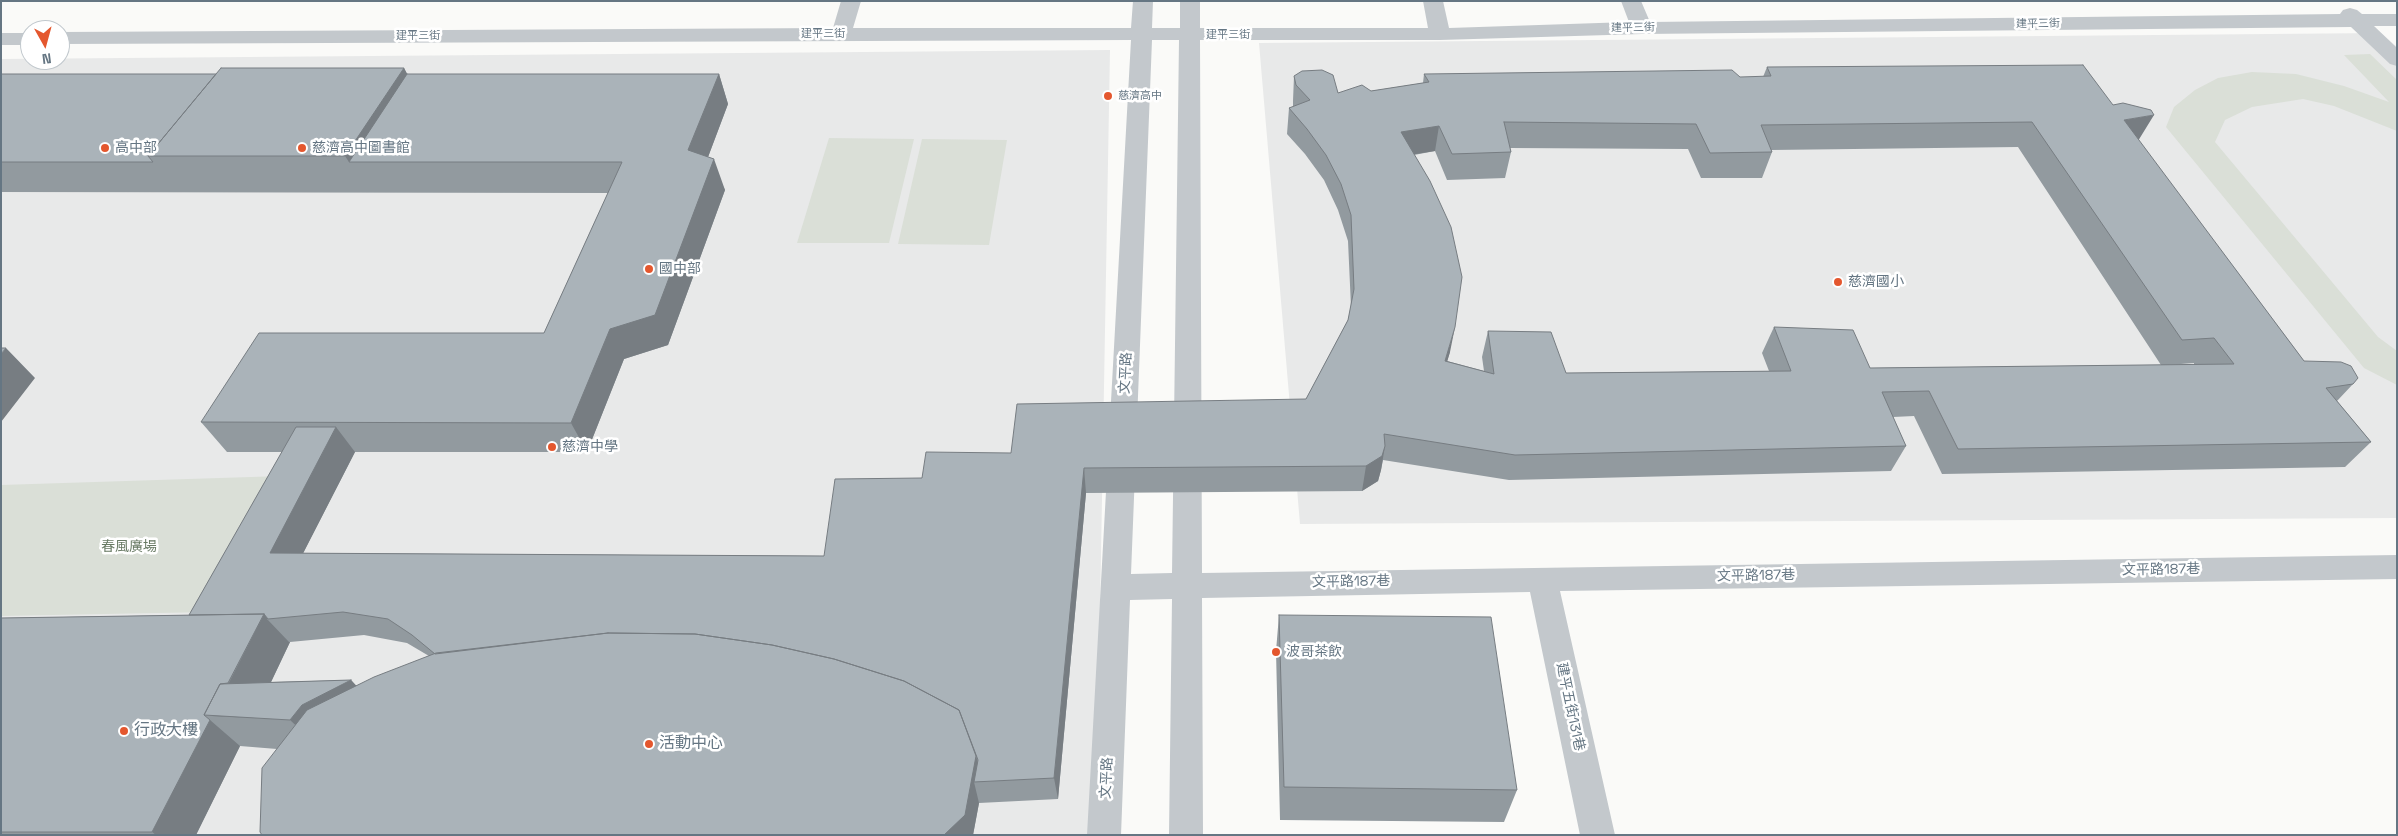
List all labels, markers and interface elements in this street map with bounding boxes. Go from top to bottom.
street label: 建平三街 [2016,17,2060,31]
north arrow [20,20,70,70]
street label: 建平三街 [1611,21,1655,35]
street label: 建平三街 [801,27,845,41]
street label: 建平三街 [1206,28,1250,42]
street label: 建平三街 [396,29,440,43]
text: N [41,49,52,68]
place label: 慈濟高中 [1118,89,1162,103]
marker: 慈濟高中 [1102,90,1114,102]
place label: 高中部 [115,140,157,156]
place label: 慈濟高中圖書館 [312,140,410,156]
marker: 高中部 [99,142,111,154]
marker: 慈濟高中圖書館 [296,142,308,154]
place label: 國中部 [659,261,701,277]
marker: 國中部 [643,263,655,275]
place label: 慈濟國小 [1848,274,1904,290]
marker: 慈濟國小 [1832,276,1844,288]
street label: 文平路 [1117,352,1135,394]
place label: 慈濟中學 [562,439,618,455]
marker: 慈濟中學 [546,441,558,453]
park label: 春風廣場 [101,539,157,555]
street label: 文平路187巷 [2122,561,2200,579]
street label: 文平路187巷 [1717,567,1795,585]
street label: 文平路187巷 [1312,573,1390,591]
place label: 波哥茶飲 [1286,644,1342,660]
marker: 波哥茶飲 [1270,646,1282,658]
street label: 建平五街131巷 [1552,661,1588,753]
place label: 行政大樓 [134,721,198,741]
marker: 行政大樓 [118,725,130,737]
place label: 活動中心 [659,734,723,754]
marker: 活動中心 [643,738,655,750]
street label: 文平路 [1098,757,1116,799]

